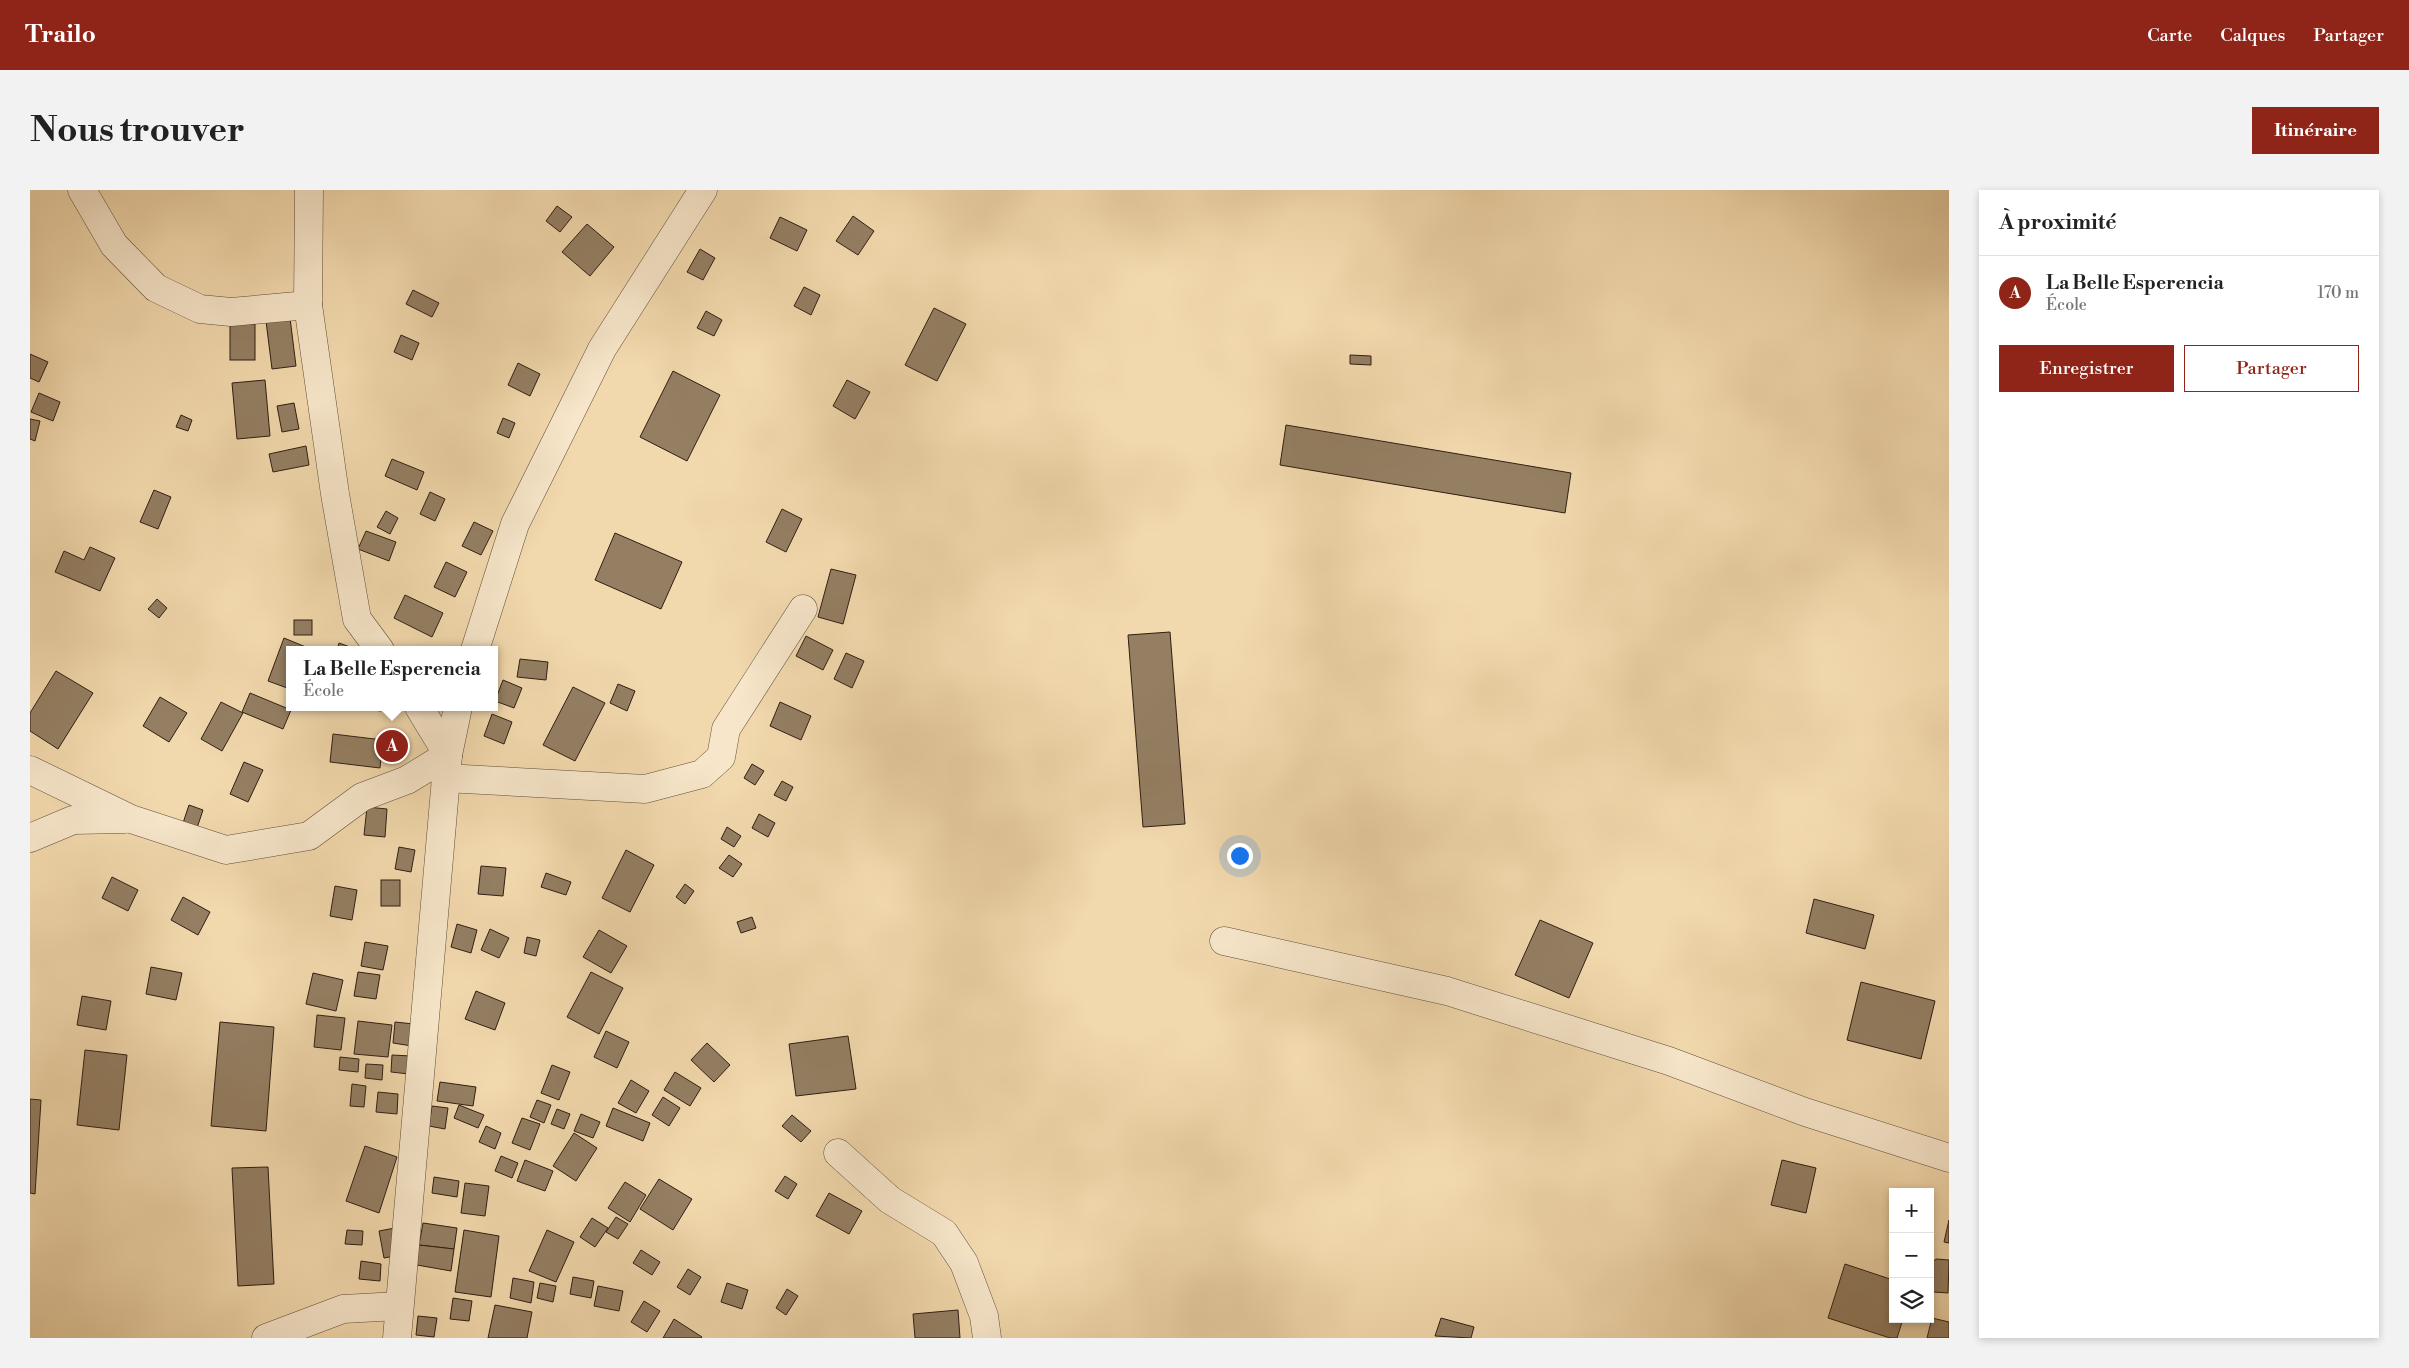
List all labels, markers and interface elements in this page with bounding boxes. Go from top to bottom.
text: Trailo [25,20,96,50]
text: Carte [2147,24,2192,47]
text: Calques [2220,24,2285,47]
text: Partager [2313,24,2384,47]
button: Itinéraire [2252,107,2379,154]
text: Nous trouver [30,109,245,152]
text: À proximité [1999,210,2116,236]
text: La Belle Esperencia [2046,271,2224,295]
text: A [2009,283,2021,303]
text: 170 m [2317,283,2359,303]
text: École [2046,295,2087,315]
button: Enregistrer [1999,345,2174,392]
button: Partager [2184,345,2359,392]
popup [286,646,498,711]
text: La Belle Esperencia [303,657,481,681]
text: École [303,681,344,701]
pin: A [376,727,408,765]
your location [1227,843,1253,869]
map controls [1889,1188,1934,1323]
button: + [1889,1188,1934,1233]
button: − [1889,1233,1934,1278]
button: layers [1889,1278,1934,1323]

